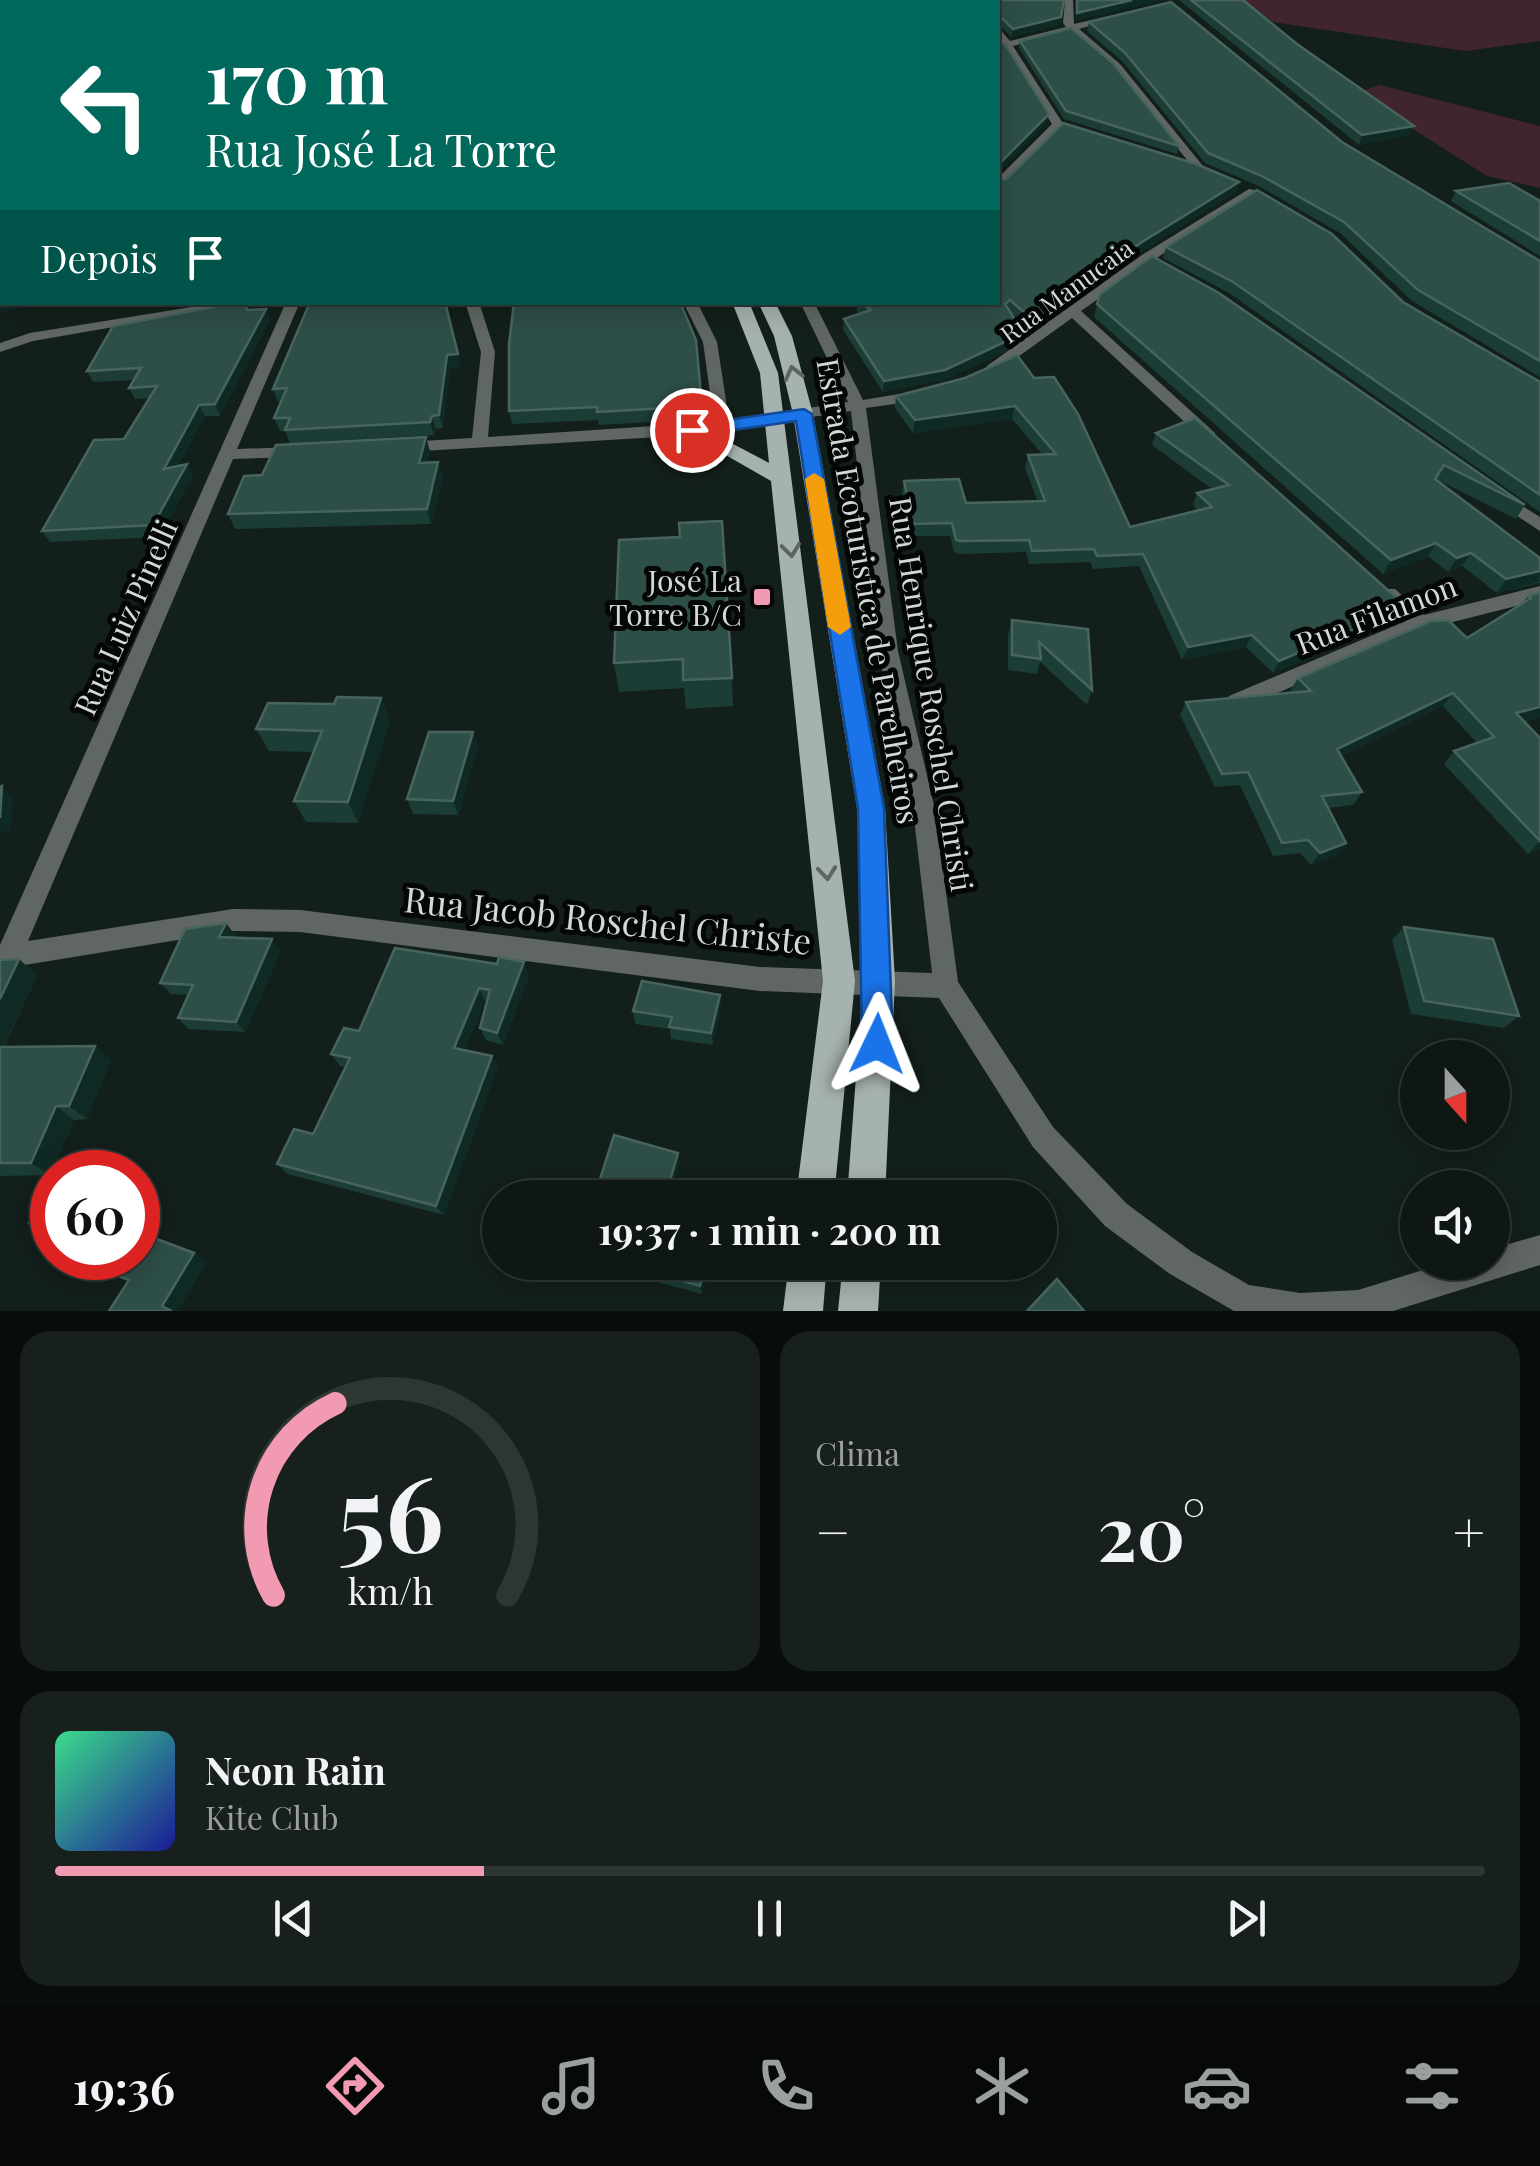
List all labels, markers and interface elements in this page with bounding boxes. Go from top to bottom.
text: 170 m [205,28,388,122]
icon: left [40,40,170,170]
text: Rua José La Torre [205,118,557,178]
icon: arrive [178,230,233,285]
street label: Rua Manucaia [993,230,1140,349]
text: Depois [40,232,158,283]
street label: Estrada Ecoturistica de Parelheiros [808,355,930,827]
one-way arrow [784,364,805,382]
pin [650,388,735,473]
icon: arrive [665,403,720,458]
street label: Rua Henrique Roschel Christi [881,494,983,895]
street label: Rua Luiz Pinelli [64,513,186,721]
one-way arrow [779,542,800,558]
place label: José La Torre B/C [609,560,742,634]
street label: Rua Filamon [1290,565,1462,663]
marker: José La Torre B/C [751,586,773,608]
one-way arrow [816,865,838,881]
street label: Rua Jacob Roschel Christe [402,874,814,964]
position arrow [825,992,929,1096]
north arrow [1400,1040,1510,1150]
map controls [1400,1040,1510,1280]
speed limit sign: 60 [30,1150,160,1280]
button: sound [1400,1170,1510,1280]
text: 19:37 · 1 min · 200 m [598,1204,941,1255]
text: Clima [815,1431,900,1474]
text: 56 [337,1440,443,1579]
text: 20° [1098,1480,1206,1580]
text: − [815,1493,851,1567]
text: + [1453,1493,1485,1567]
text: km/h [347,1566,433,1614]
text: Neon Rain [205,1744,386,1795]
text: Kite Club [205,1795,339,1838]
icon: previous [266,1891,321,1946]
icon: pause [742,1891,797,1946]
icon: next [1219,1891,1274,1946]
icon: directions [320,2051,390,2121]
icon: music [536,2051,606,2121]
icon: phone [751,2051,821,2121]
icon: climate [967,2051,1037,2121]
icon: car [1182,2051,1252,2121]
icon: filters [1397,2051,1467,2121]
text: 19:36 [73,2056,175,2116]

